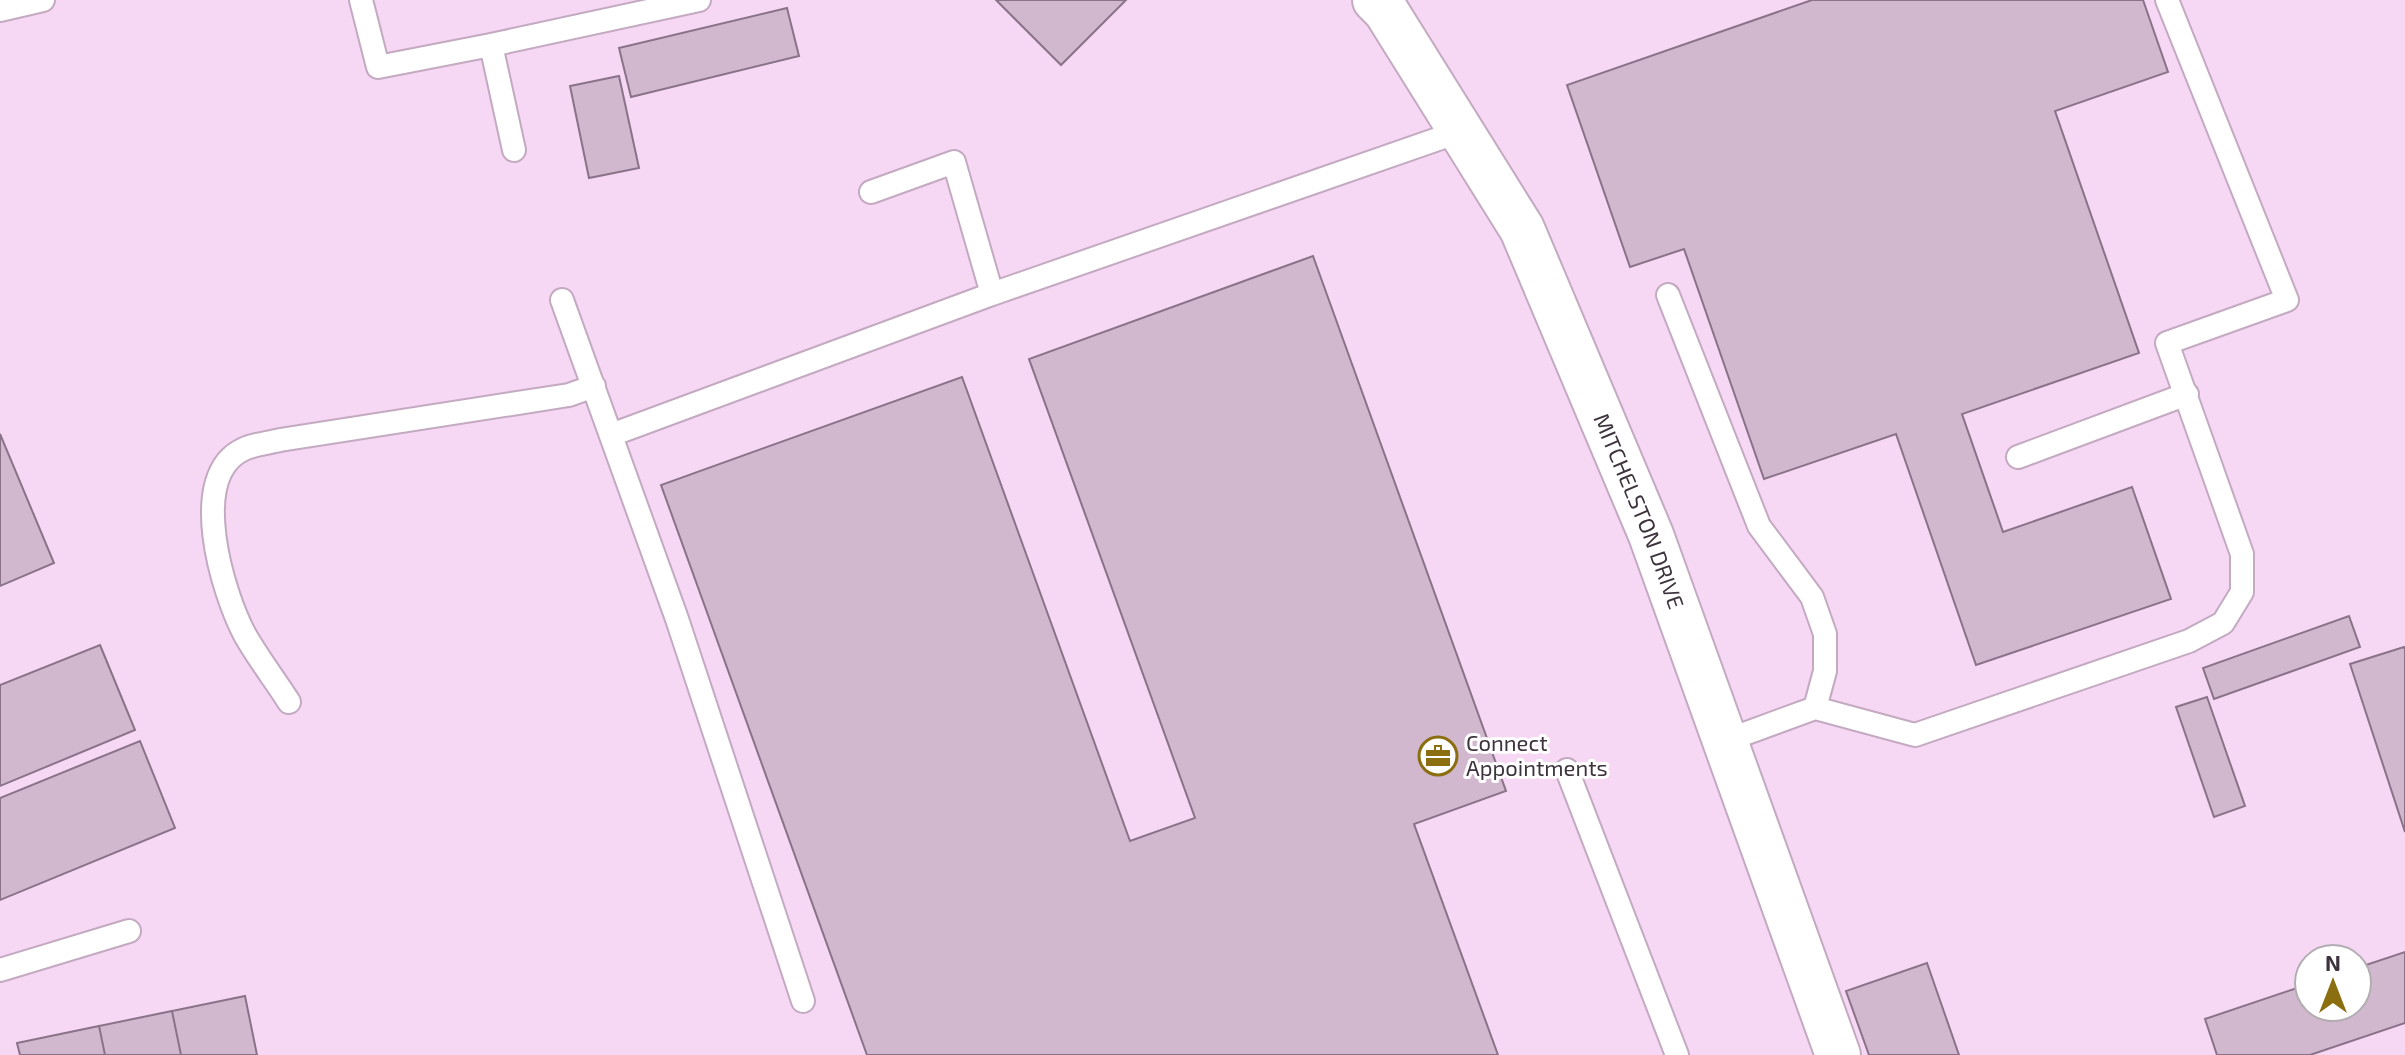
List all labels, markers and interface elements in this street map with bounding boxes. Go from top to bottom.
street label: MITCHELSTON DRIVE [1589,409,1690,612]
place label: Connect Appointments [1466,729,1608,780]
office icon: Connect Appointments [1417,735,1459,777]
north arrow [2293,943,2373,1023]
text: N [2325,949,2341,975]

